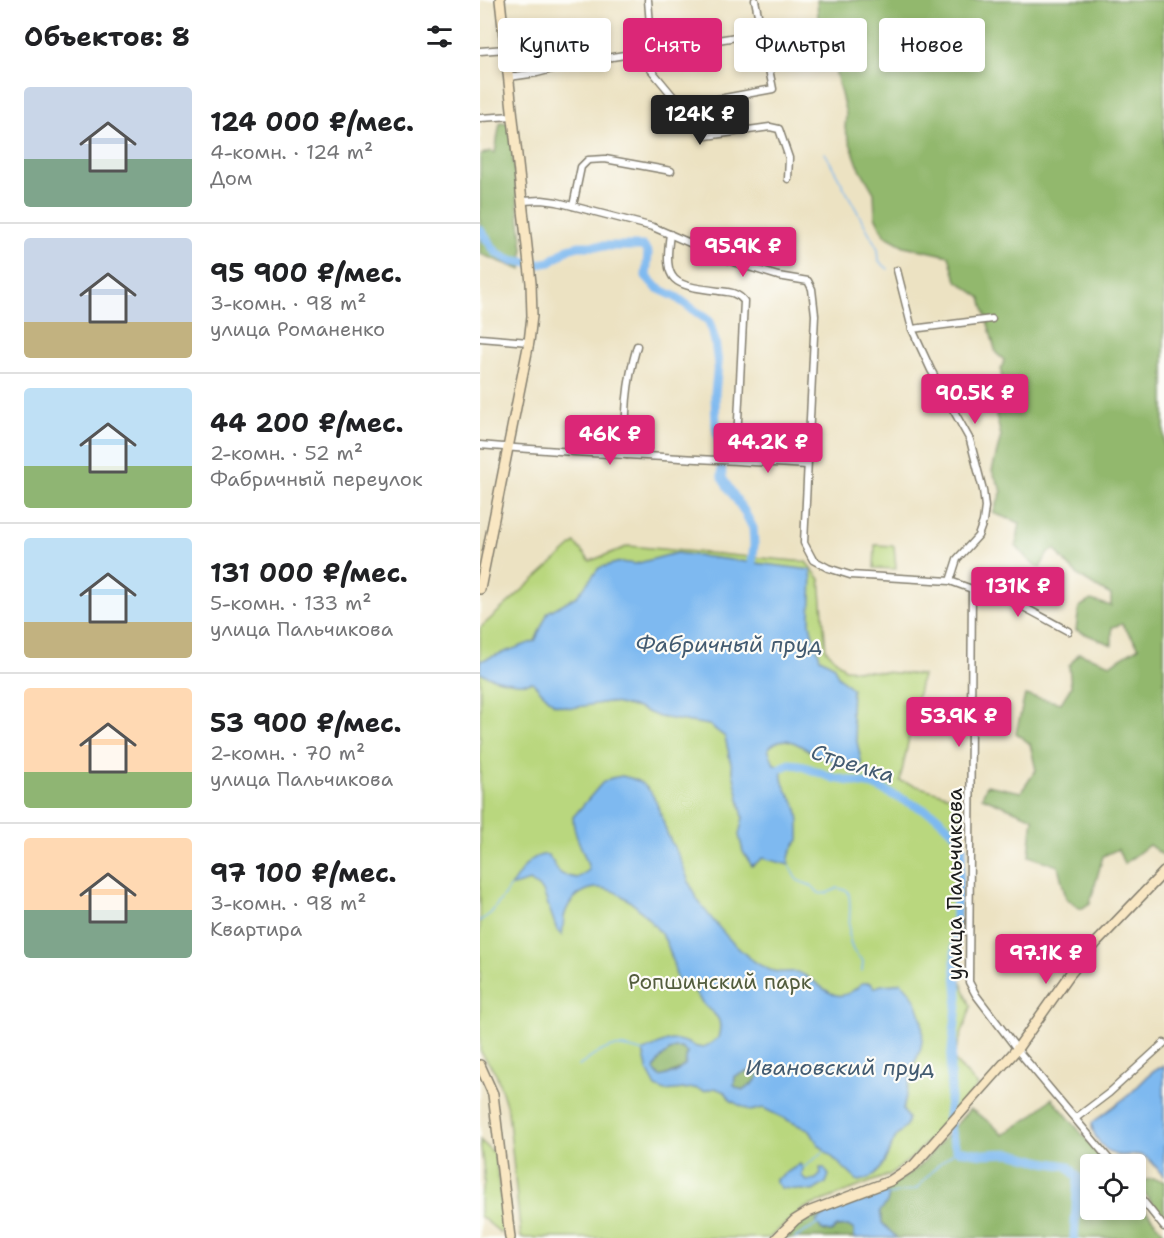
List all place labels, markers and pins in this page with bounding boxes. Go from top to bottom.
pin: 124K ₽ [651,95,749,146]
pin: 95.9K ₽ [688,227,798,278]
pin: 90.5K ₽ [920,374,1030,425]
pin: 46K ₽ [568,415,652,466]
pin: 44.2K ₽ [713,423,823,474]
pin: 131K ₽ [969,567,1067,618]
pin: 53.9K ₽ [904,697,1014,748]
pin: 97.1K ₽ [991,934,1101,985]

